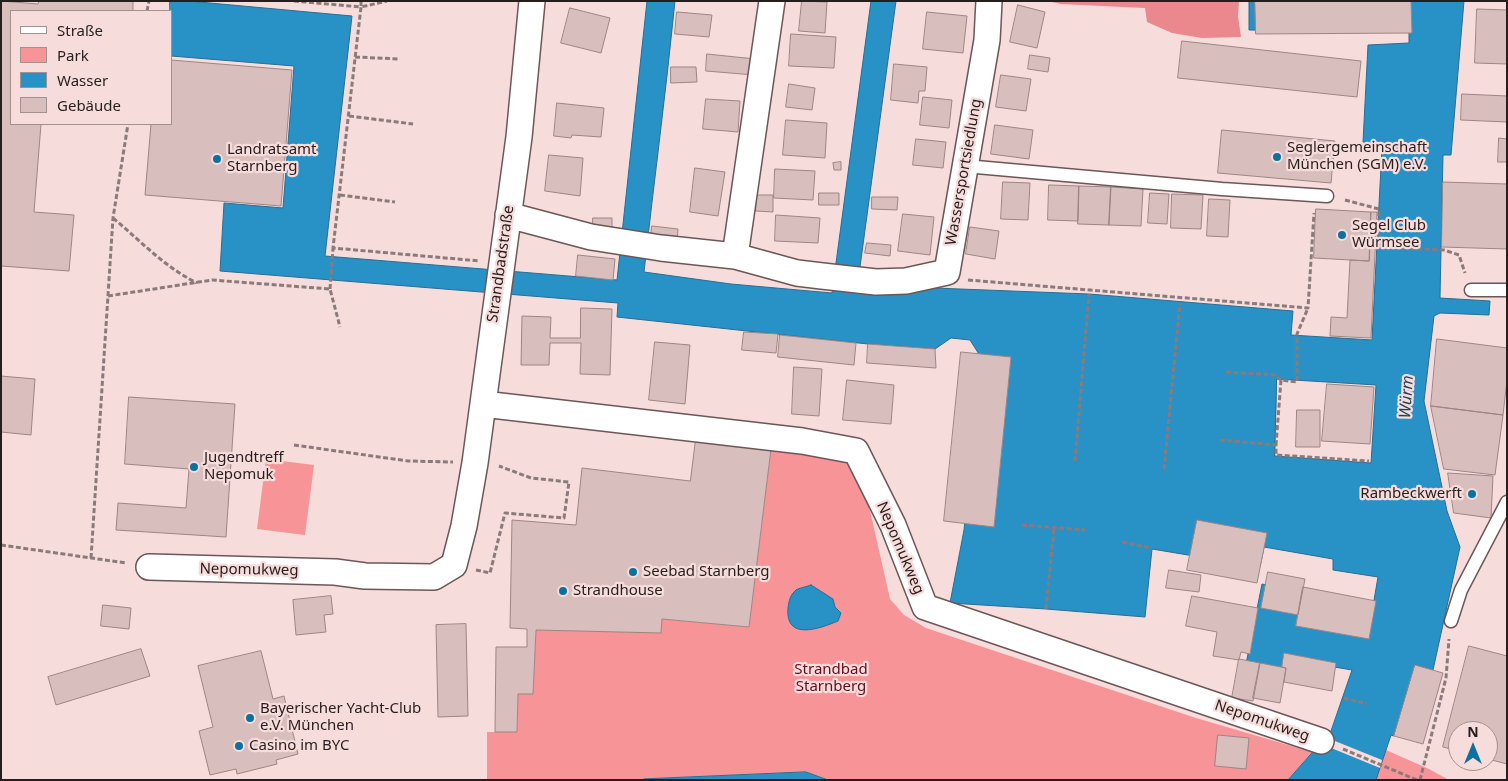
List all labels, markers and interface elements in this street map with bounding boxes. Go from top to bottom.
legend [10,10,172,125]
text: Straße [57,20,103,40]
text: Park [57,45,89,65]
text: Wasser [57,70,108,90]
text: Gebäude [57,95,121,115]
street label: Wassersportsiedlung [942,97,986,247]
place label: Seglergemeinschaft München (SGM) e.V. [1287,139,1427,174]
place label: Landratsamt Starnberg [227,141,317,176]
marker: Seglergemeinschaft München (SGM) e.V. [1271,151,1283,163]
marker: Landratsamt Starnberg [211,153,223,165]
street label: Strandbadstraße [484,204,518,324]
place label: Segel Club Würmsee [1352,217,1426,252]
marker: Segel Club Würmsee [1336,229,1348,241]
water label: Würm [1396,375,1418,419]
place label: Jugendtreff Nepomuk [204,449,284,484]
marker: Jugendtreff Nepomuk [188,461,200,473]
place label: Rambeckwerft [1360,485,1462,503]
marker: Rambeckwerft [1466,488,1478,500]
street label: Nepomukweg [872,499,928,597]
street label: Nepomukweg [199,560,299,580]
place label: Seebad Starnberg [643,563,769,581]
marker: Seebad Starnberg [627,566,639,578]
place label: Strandhouse [573,582,663,600]
marker: Strandhouse [557,585,569,597]
park label: Strandbad Starnberg [794,661,868,696]
street label: Nepomukweg [1212,696,1312,746]
place label: Bayerischer Yacht-Club e.V. München [260,700,421,735]
marker: Bayerischer Yacht-Club e.V. München [244,712,256,724]
north arrow [1448,721,1498,771]
text: N [1467,722,1479,741]
place label: Casino im BYC [249,737,349,755]
marker: Casino im BYC [233,740,245,752]

